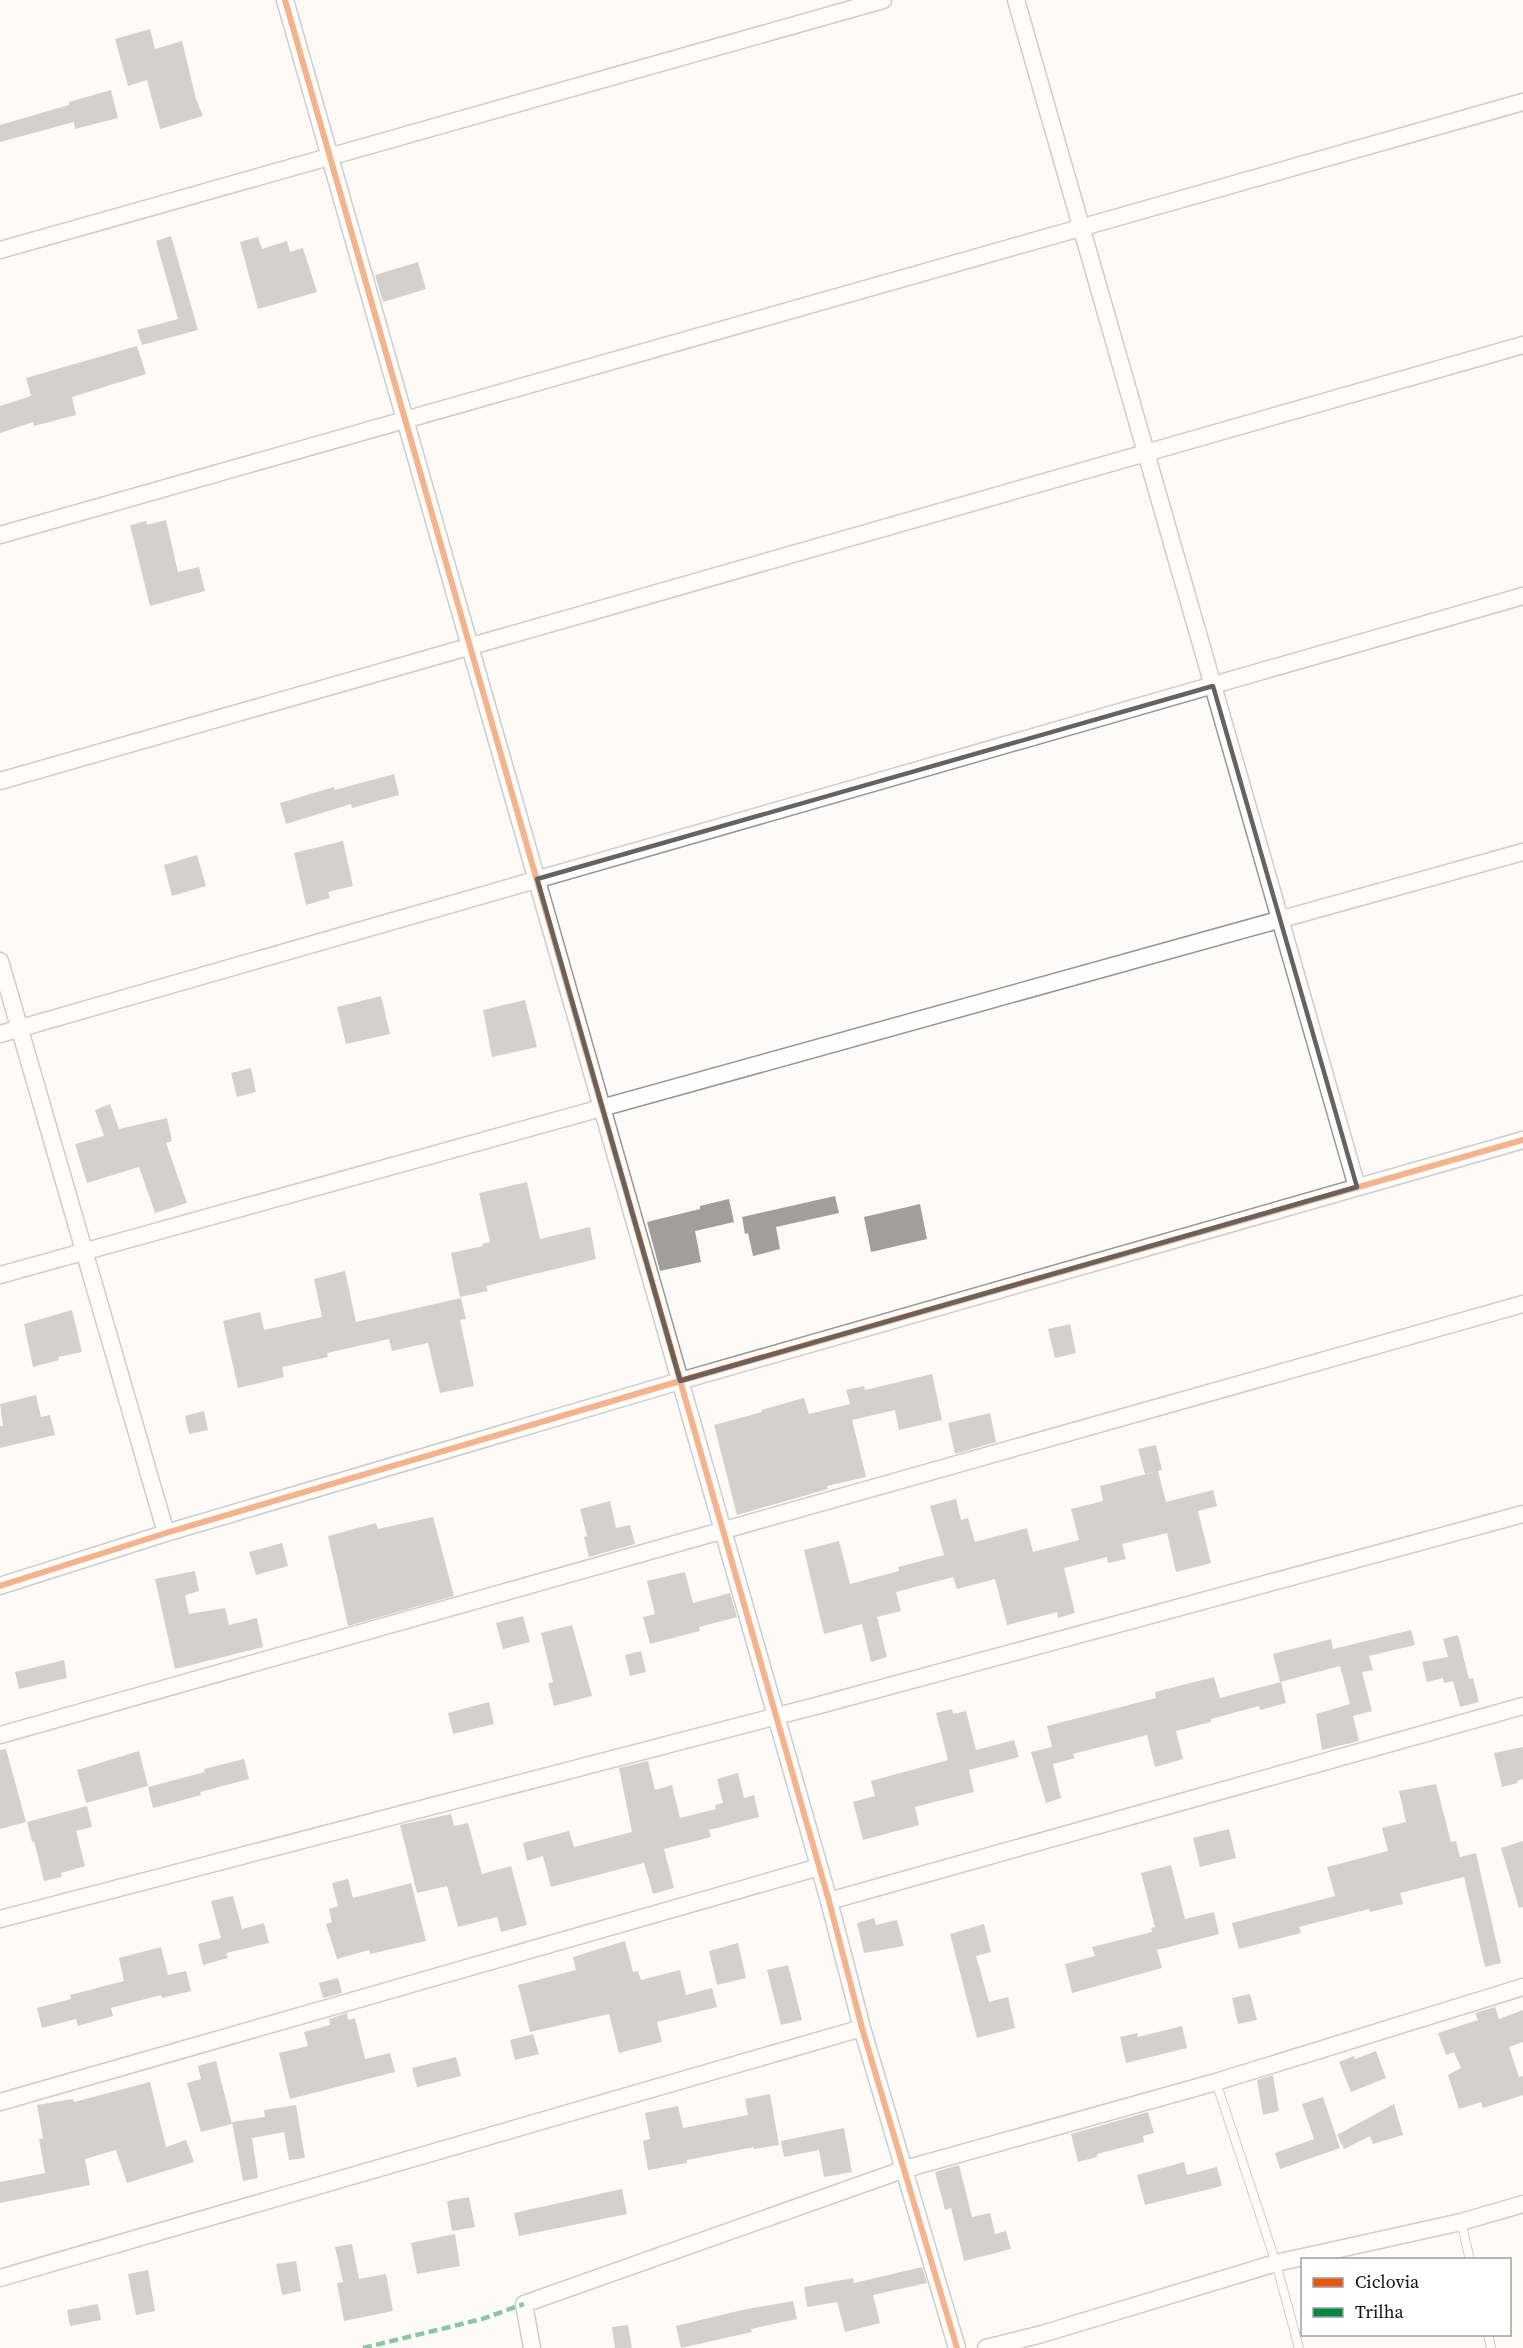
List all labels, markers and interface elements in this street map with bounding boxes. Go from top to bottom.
legend [1301,2258,1511,2336]
text: Ciclovia [1355,2269,1420,2294]
text: Trilha [1355,2299,1404,2324]

